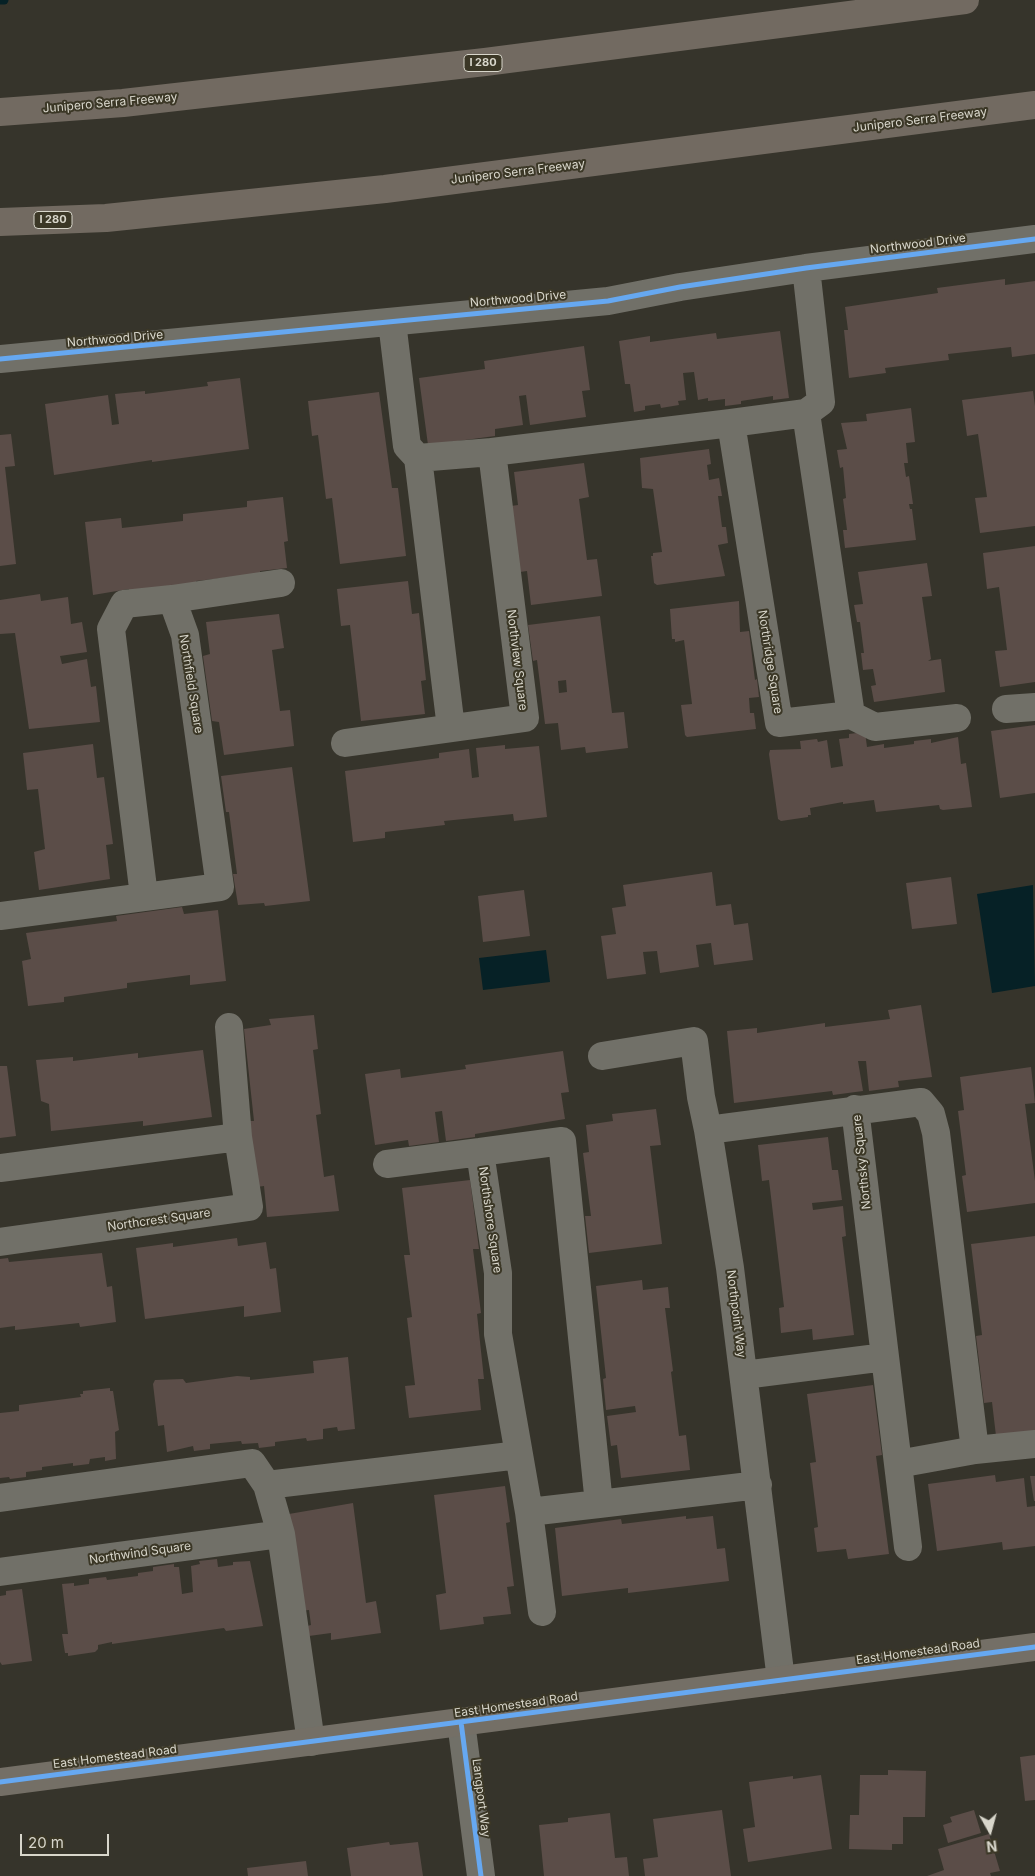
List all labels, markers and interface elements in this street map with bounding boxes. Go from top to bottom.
road number: I 280 [464,54,502,72]
street label: Junipero Serra Freeway [42,90,178,116]
street label: Junipero Serra Freeway [852,105,988,135]
street label: Junipero Serra Freeway [450,157,586,187]
road number: I 280 [34,212,72,228]
street label: Northwood Drive [869,231,967,257]
street label: Northwood Drive [469,288,567,310]
street label: Northwood Drive [66,328,164,350]
street label: Northview Square [504,609,530,711]
street label: Northridge Square [755,609,785,715]
street label: Northfield Square [176,633,206,735]
street label: Northsky Square [850,1114,874,1210]
street label: Northshore Square [475,1166,505,1274]
street label: Northcrest Square [107,1206,211,1234]
street label: Northpoint Way [723,1269,749,1359]
street label: Northwind Square [88,1539,192,1567]
street label: East Homestead Road [855,1636,981,1668]
street label: East Homestead Road [453,1689,579,1721]
street label: East Homestead Road [52,1742,178,1772]
street label: Langport Way [469,1758,493,1838]
north arrow [965,1806,1015,1856]
scale bar [22,1824,111,1856]
text: 20 m [28,1833,64,1852]
text: N [986,1837,998,1855]

